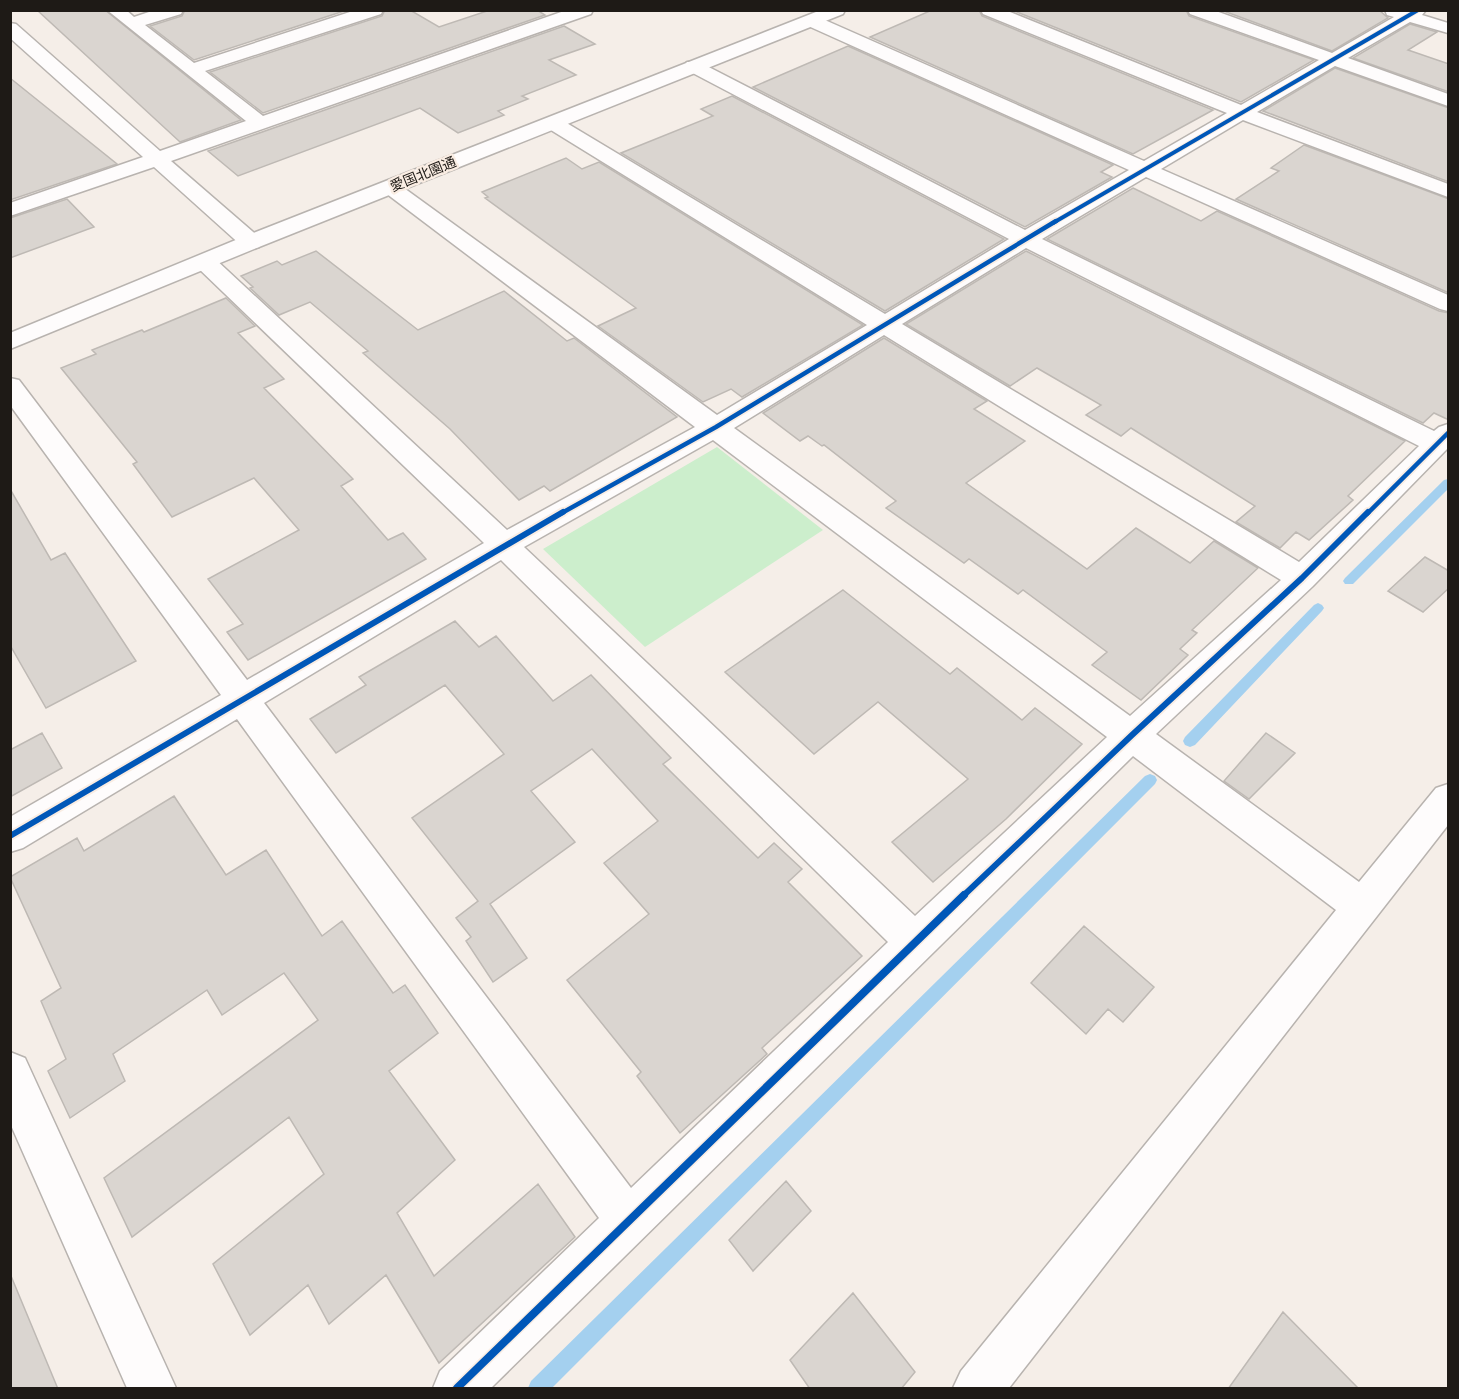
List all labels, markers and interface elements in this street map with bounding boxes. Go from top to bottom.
street label: 愛国北園通 [387,153,459,195]

